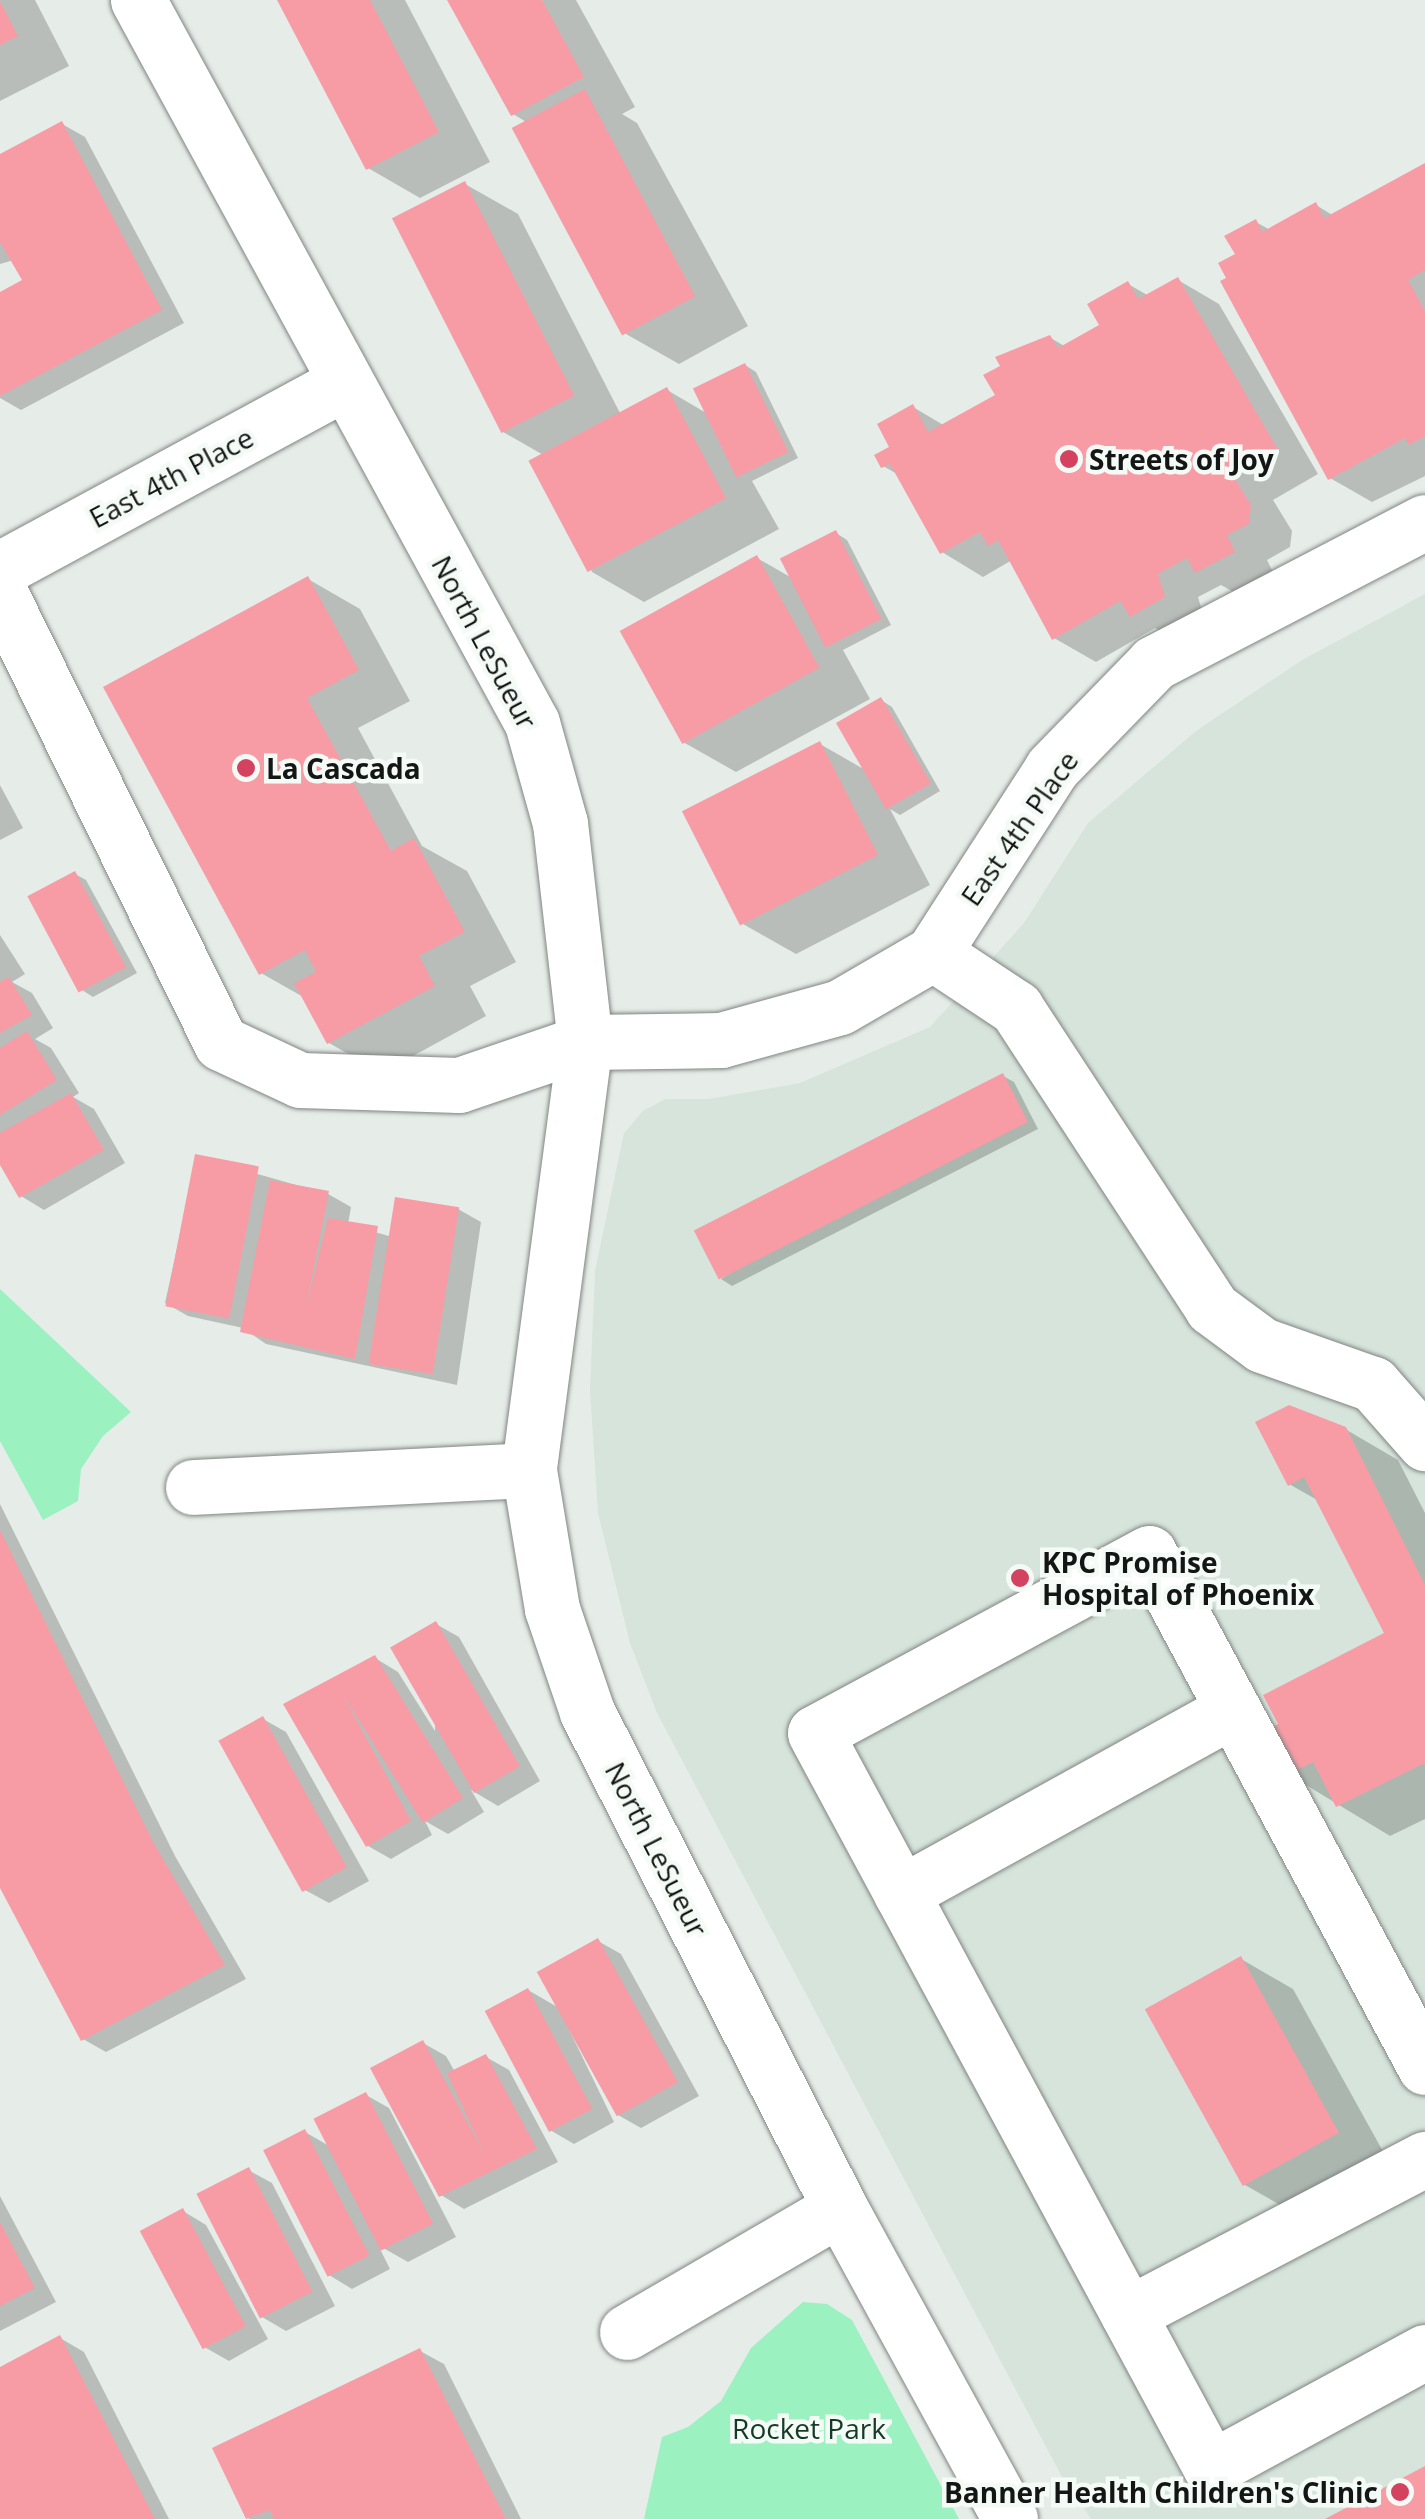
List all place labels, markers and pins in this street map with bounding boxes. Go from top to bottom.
place label: Streets of Joy [1089,442,1274,476]
marker: Streets of Joy [1058,448,1080,470]
place label: La Cascada [266,751,421,785]
marker: La Cascada [235,757,257,779]
place label: KPC Promise Hospital of Phoenix [1042,1545,1314,1611]
marker: KPC Promise Hospital of Phoenix [1007,1565,1033,1591]
place label: Banner Health Children's Clinic [944,2475,1378,2509]
marker: Banner Health Children's Clinic [1387,2479,1413,2505]

